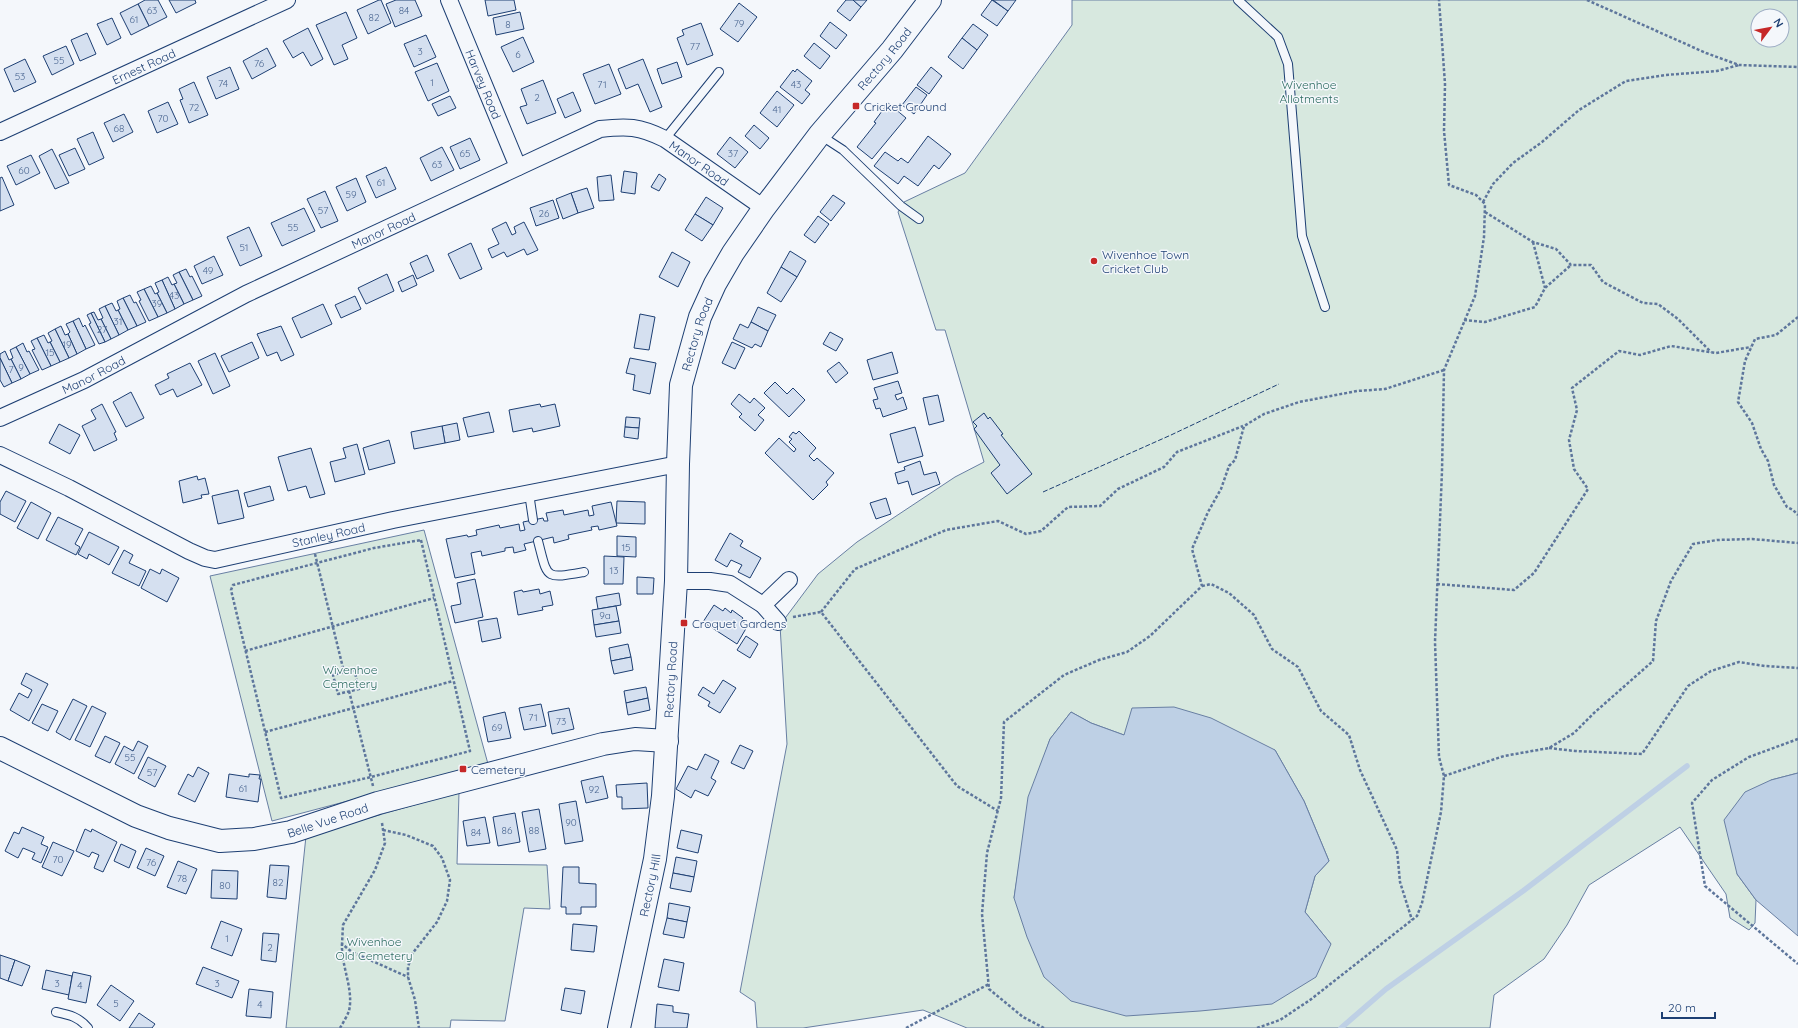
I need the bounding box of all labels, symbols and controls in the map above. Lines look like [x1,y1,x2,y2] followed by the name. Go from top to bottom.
[147,4,157,17] house number: 63
[399,4,409,17] house number: 84
[1750,8,1790,48] north arrow
[369,11,380,24] house number: 82
[129,13,139,26] house number: 61
[1770,16,1787,30] text: N
[734,17,745,30] house number: 79
[505,18,511,31] house number: 8
[854,24,914,93] street label: Rectory Road
[690,40,700,53] house number: 77
[110,45,178,87] street label: Ernest Road
[417,45,423,58] house number: 3
[463,47,505,121] street label: Harvey Road
[515,48,521,61] house number: 6
[54,54,64,67] house number: 55
[254,57,265,70] house number: 76
[15,70,25,83] house number: 53
[430,76,434,89] house number: 1
[218,77,228,90] house number: 74
[1279,77,1339,106] park label: Wivenhoe Allotments
[597,78,607,91] house number: 71
[791,78,801,91] house number: 43
[534,91,540,104] house number: 2
[864,99,947,114] place label: Cricket Ground
[189,101,200,114] house number: 72
[851,101,861,111] marker: Cricket Ground
[773,103,781,116] house number: 41
[157,112,169,125] house number: 70
[114,122,124,135] house number: 68
[667,137,732,189] street label: Manor Road
[460,147,470,160] house number: 65
[728,147,738,160] house number: 37
[432,158,442,171] house number: 63
[18,164,30,177] house number: 60
[376,176,386,189] house number: 61
[345,188,357,201] house number: 59
[318,204,328,217] house number: 57
[539,207,550,220] house number: 26
[349,209,418,251] street label: Manor Road
[288,221,298,234] house number: 55
[239,241,249,254] house number: 51
[1102,247,1189,276] place label: Wivenhoe Town Cricket Club
[1089,256,1099,266] marker: Wivenhoe Town Cricket Club
[203,264,214,277] house number: 49
[169,289,179,302] house number: 43
[678,295,716,373] street label: Rectory Road
[152,297,163,310] house number: 39
[114,315,122,328] house number: 31
[97,323,107,336] house number: 27
[62,338,72,351] house number: 19
[45,346,55,359] house number: 15
[59,352,128,397] street label: Manor Road
[18,361,24,374] house number: 9
[8,363,14,376] house number: 7
[291,519,366,550] street label: Stanley Road
[621,541,631,554] house number: 15
[610,564,618,577] house number: 13
[599,609,611,622] house number: 9a
[692,616,787,631] place label: Croquet Gardens
[679,618,689,628] marker: Croquet Gardens
[660,641,680,718] street label: Rectory Road
[322,662,378,691] park label: Wivenhoe Cemetery
[528,711,538,724] house number: 71
[556,715,566,728] house number: 73
[492,721,503,734] house number: 69
[125,751,135,764] house number: 55
[471,762,526,777] place label: Cemetery
[458,764,468,774] marker: Cemetery
[147,766,157,779] house number: 57
[238,782,248,795] house number: 61
[588,783,600,796] house number: 92
[285,799,370,840] street label: Belle Vue Road
[565,816,577,829] house number: 90
[502,824,513,837] house number: 86
[529,824,539,837] house number: 88
[471,826,481,839] house number: 84
[52,853,64,866] house number: 70
[635,853,663,918] street label: Rectory Hill
[146,856,157,869] house number: 76
[177,872,187,885] house number: 78
[273,876,284,889] house number: 82
[219,879,231,892] house number: 80
[225,932,229,945] house number: 1
[336,934,412,963] park label: Wivenhoe Old Cemetery
[267,941,273,954] house number: 2
[54,977,60,990] house number: 3
[214,977,220,990] house number: 3
[77,979,83,992] house number: 4
[1662,994,1715,1020] scale bar
[113,997,119,1010] house number: 5
[257,998,263,1011] house number: 4
[1668,1000,1696,1015] text: 20 m

